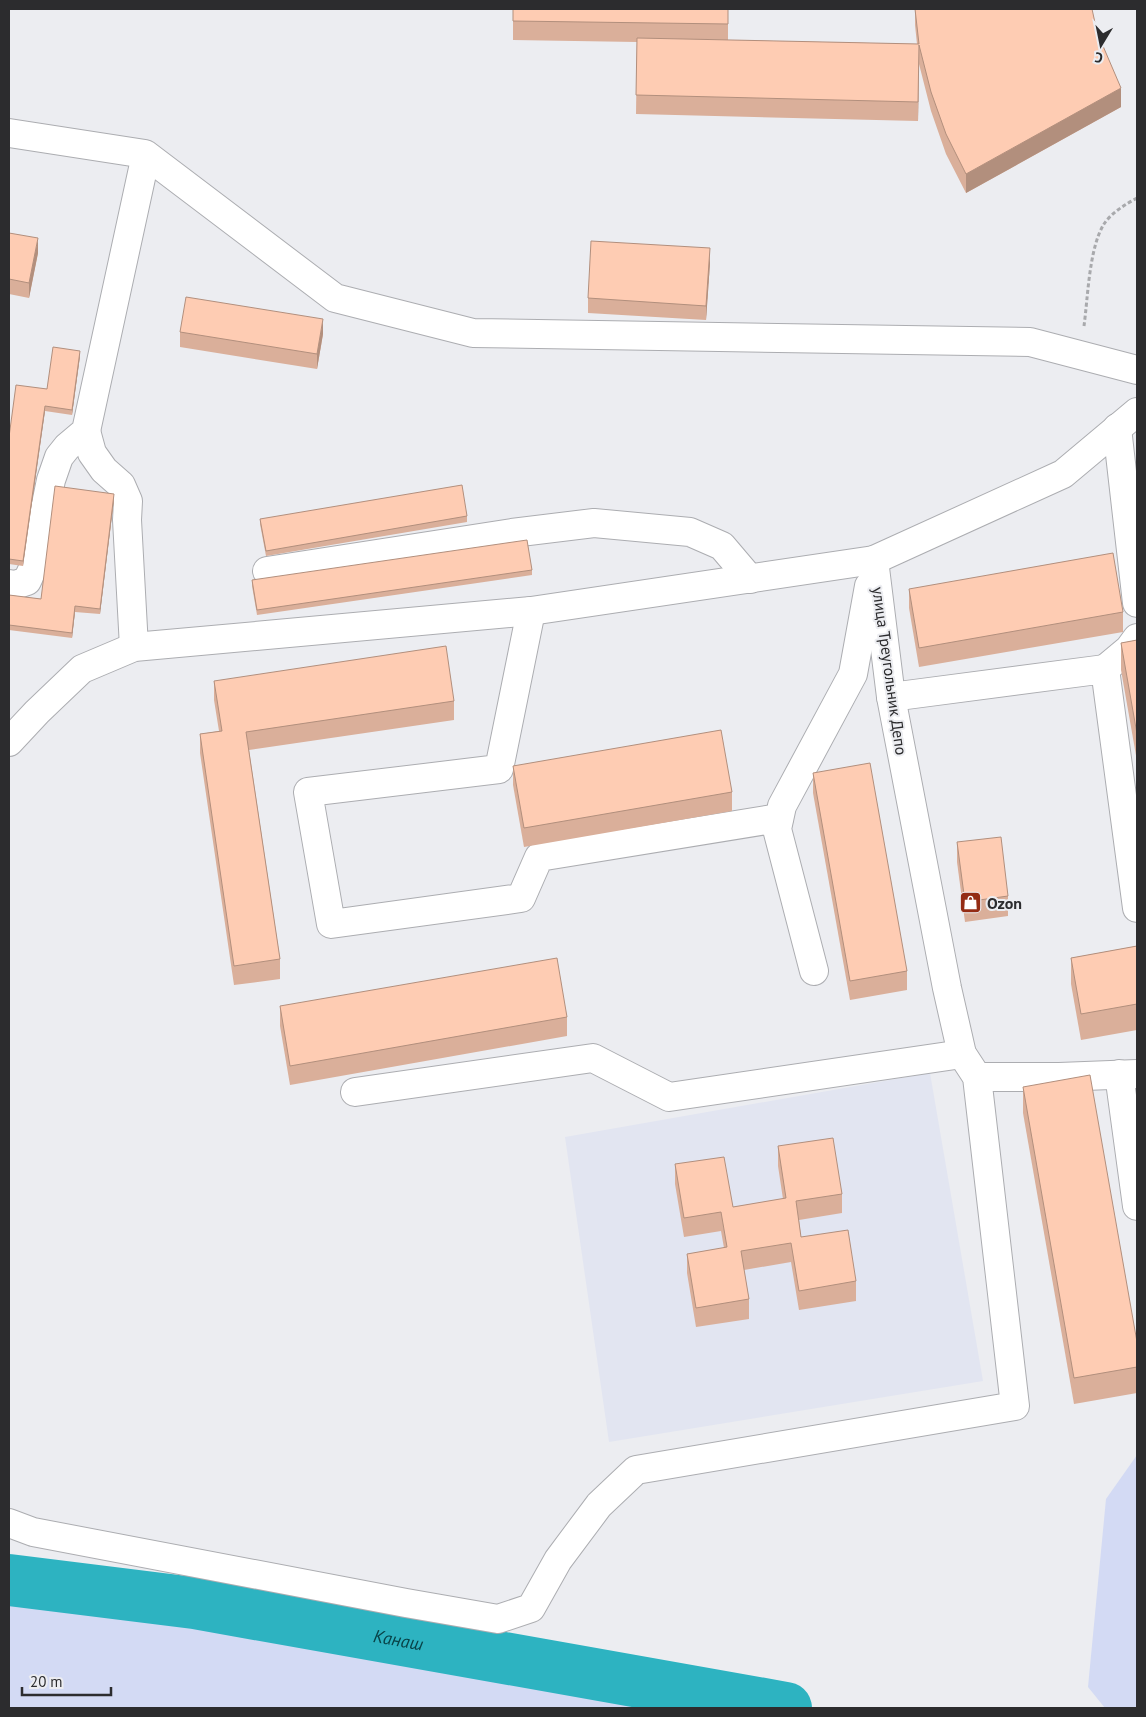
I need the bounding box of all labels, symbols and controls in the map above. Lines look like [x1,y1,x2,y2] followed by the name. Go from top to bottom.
[1076,20,1126,70] north arrow
[1093,48,1104,67] text: С
[868,586,912,756] street label: улица Треугольник Депо
[959,891,983,915] shop icon: Ozon
[987,893,1022,913] place label: Ozon
[372,1624,426,1655] water label: Канаш
[22,1664,111,1696] scale bar
[30,1672,63,1691] text: 20 m

